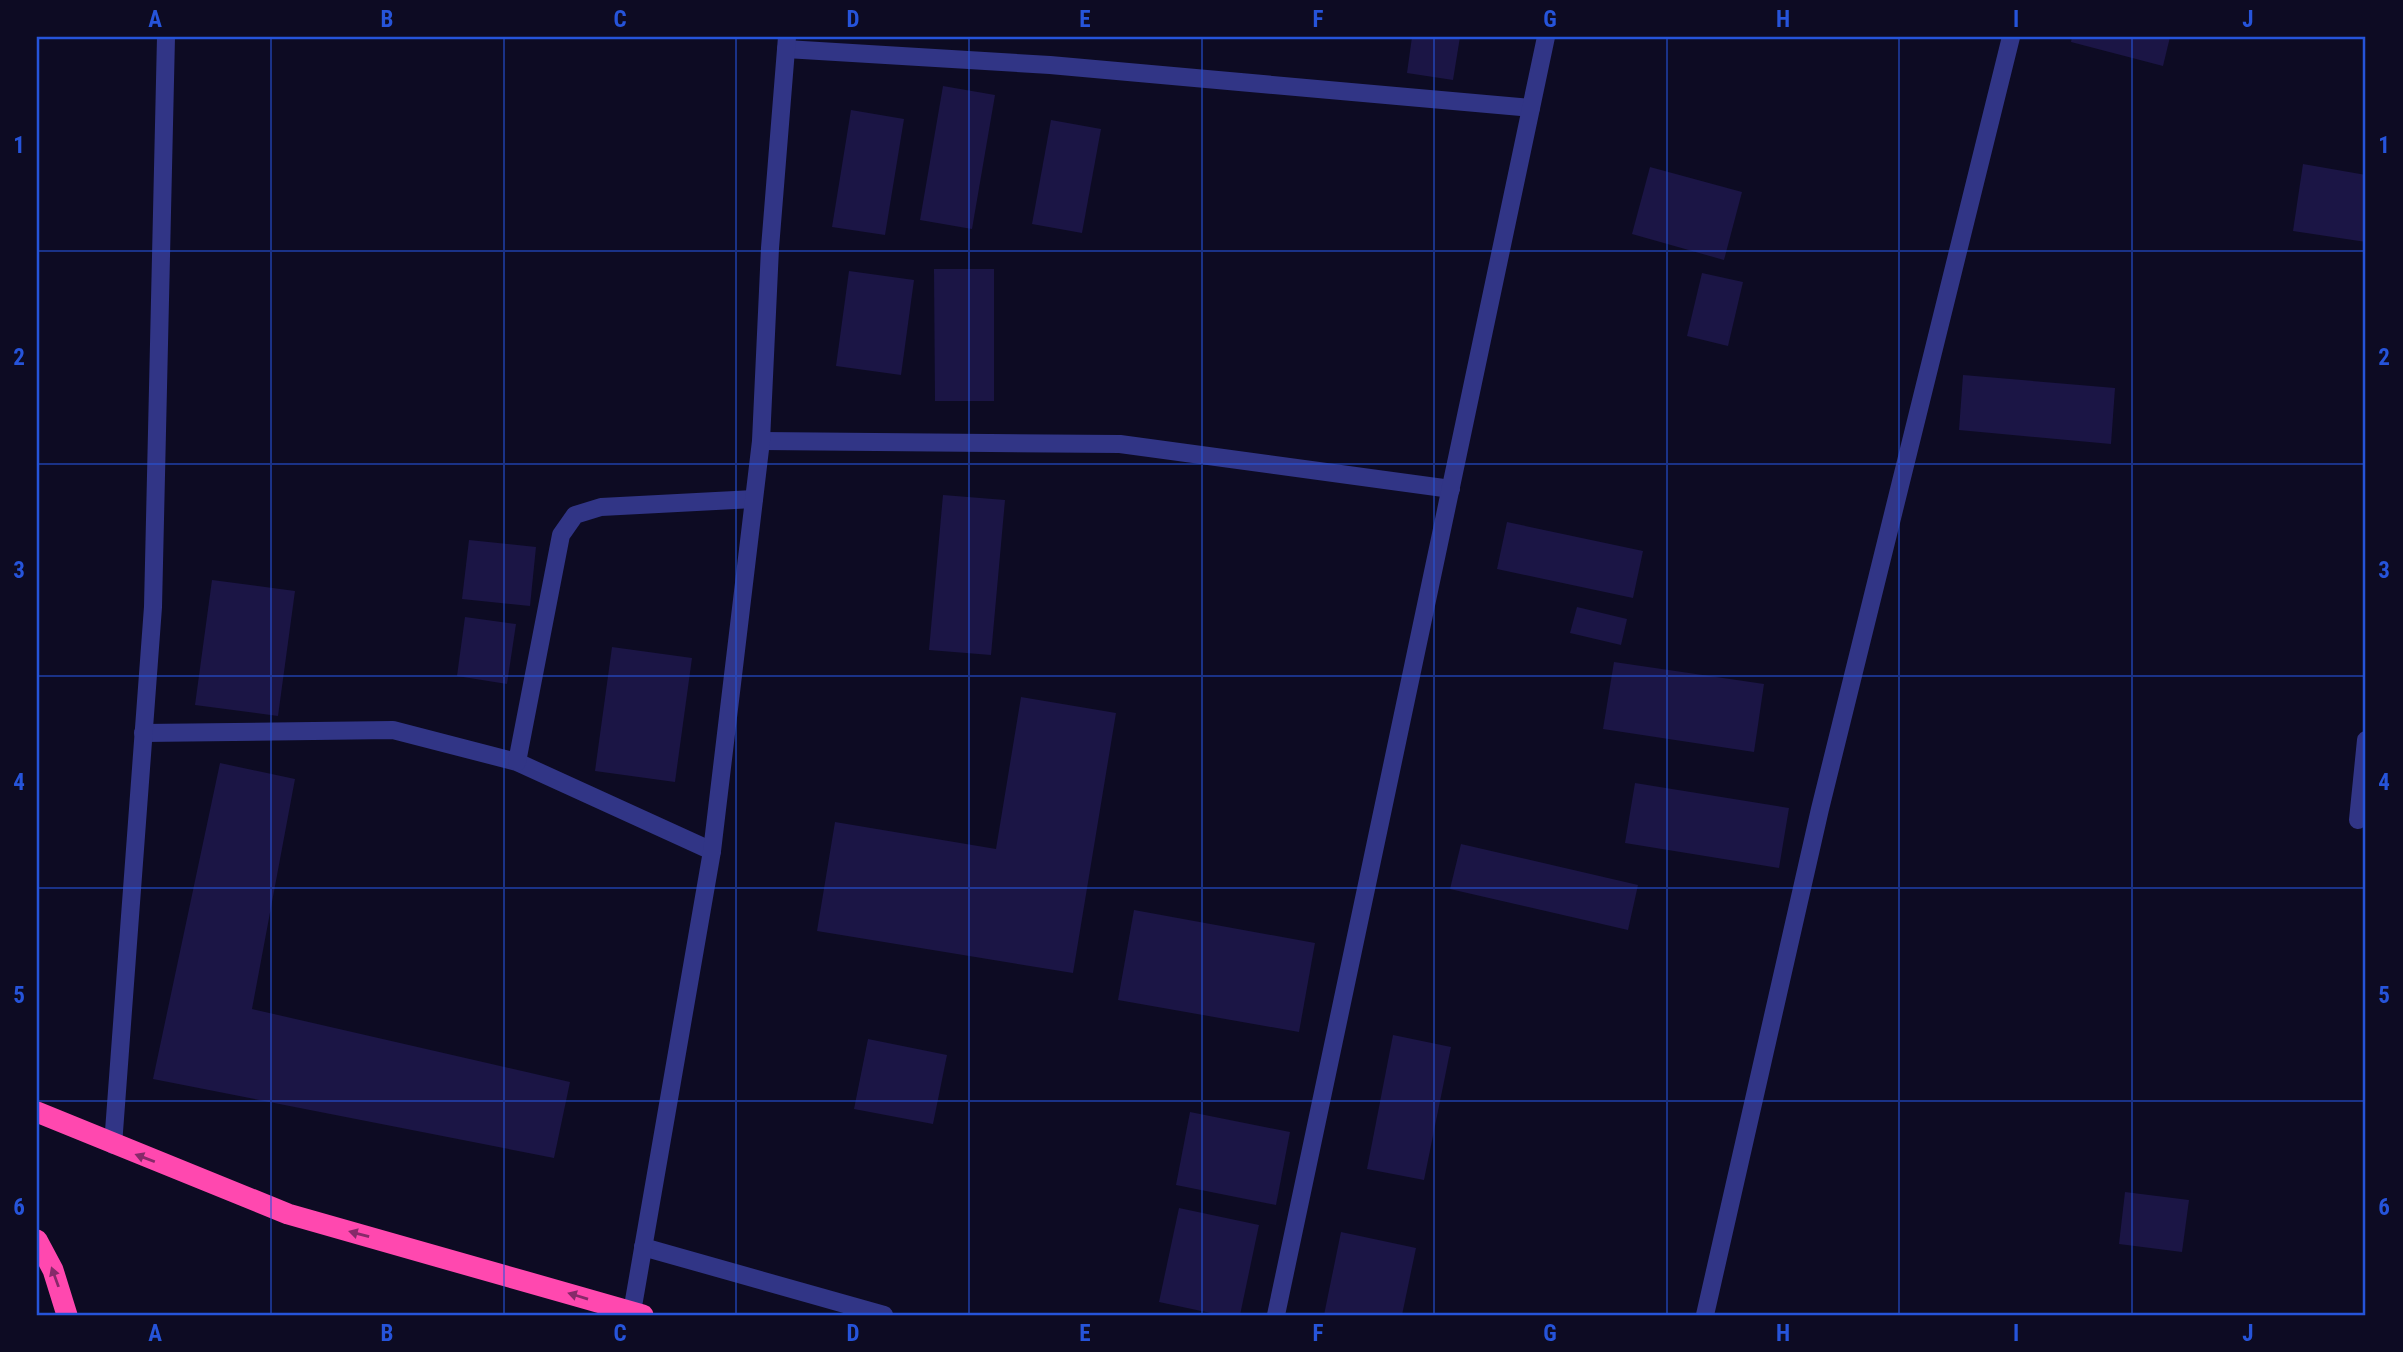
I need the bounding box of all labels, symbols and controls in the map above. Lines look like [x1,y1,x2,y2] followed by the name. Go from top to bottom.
[148,6,162,33] text: A
[381,6,393,33] text: B
[613,6,627,33] text: C
[847,6,860,33] text: D
[1079,6,1091,33] text: E
[1313,6,1324,33] text: F
[1543,6,1557,33] text: G
[1776,6,1790,33] text: H
[2013,6,2019,33] text: I
[2242,6,2254,33] text: J
[13,132,25,159] text: 1
[2378,132,2390,159] text: 1
[13,344,25,371] text: 2
[2378,344,2390,371] text: 2
[13,557,25,584] text: 3
[2378,557,2390,584] text: 3
[13,769,25,796] text: 4
[2378,769,2390,796] text: 4
[13,982,25,1009] text: 5
[2378,982,2390,1009] text: 5
[134,1152,155,1163] one-way arrow
[13,1194,25,1221] text: 6
[2378,1194,2390,1221] text: 6
[348,1228,369,1238] one-way arrow
[49,1266,60,1287] one-way arrow
[567,1290,588,1300] one-way arrow
[148,1320,162,1347] text: A
[381,1320,393,1347] text: B
[613,1320,627,1347] text: C
[847,1320,860,1347] text: D
[1079,1320,1091,1347] text: E
[1313,1320,1324,1347] text: F
[1543,1320,1557,1347] text: G
[1776,1320,1790,1347] text: H
[2013,1320,2019,1347] text: I
[2242,1320,2254,1347] text: J

